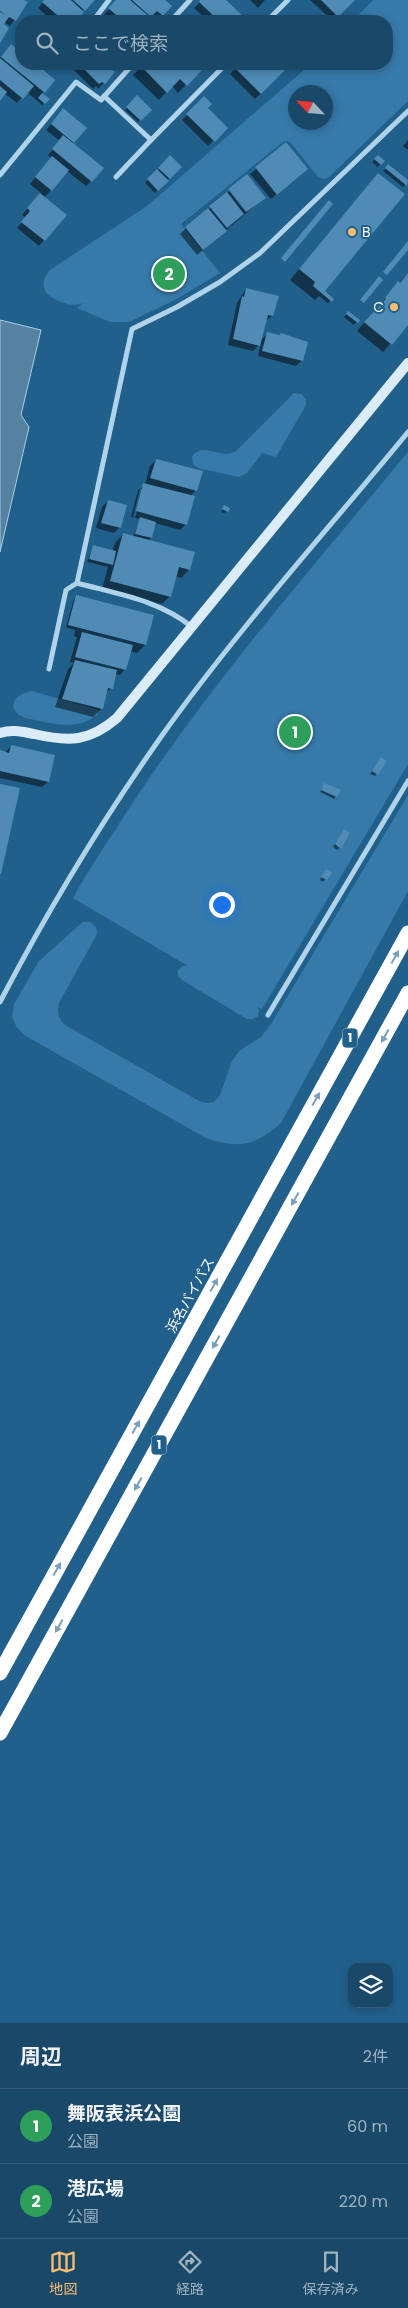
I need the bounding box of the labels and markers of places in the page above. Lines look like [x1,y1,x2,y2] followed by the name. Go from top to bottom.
[362,222,371,242] place label: B
[346,226,358,238] marker: B
[153,255,185,293] pin: 2
[373,297,384,317] place label: C
[388,301,400,313] marker: C
[279,713,311,751] pin: 1

